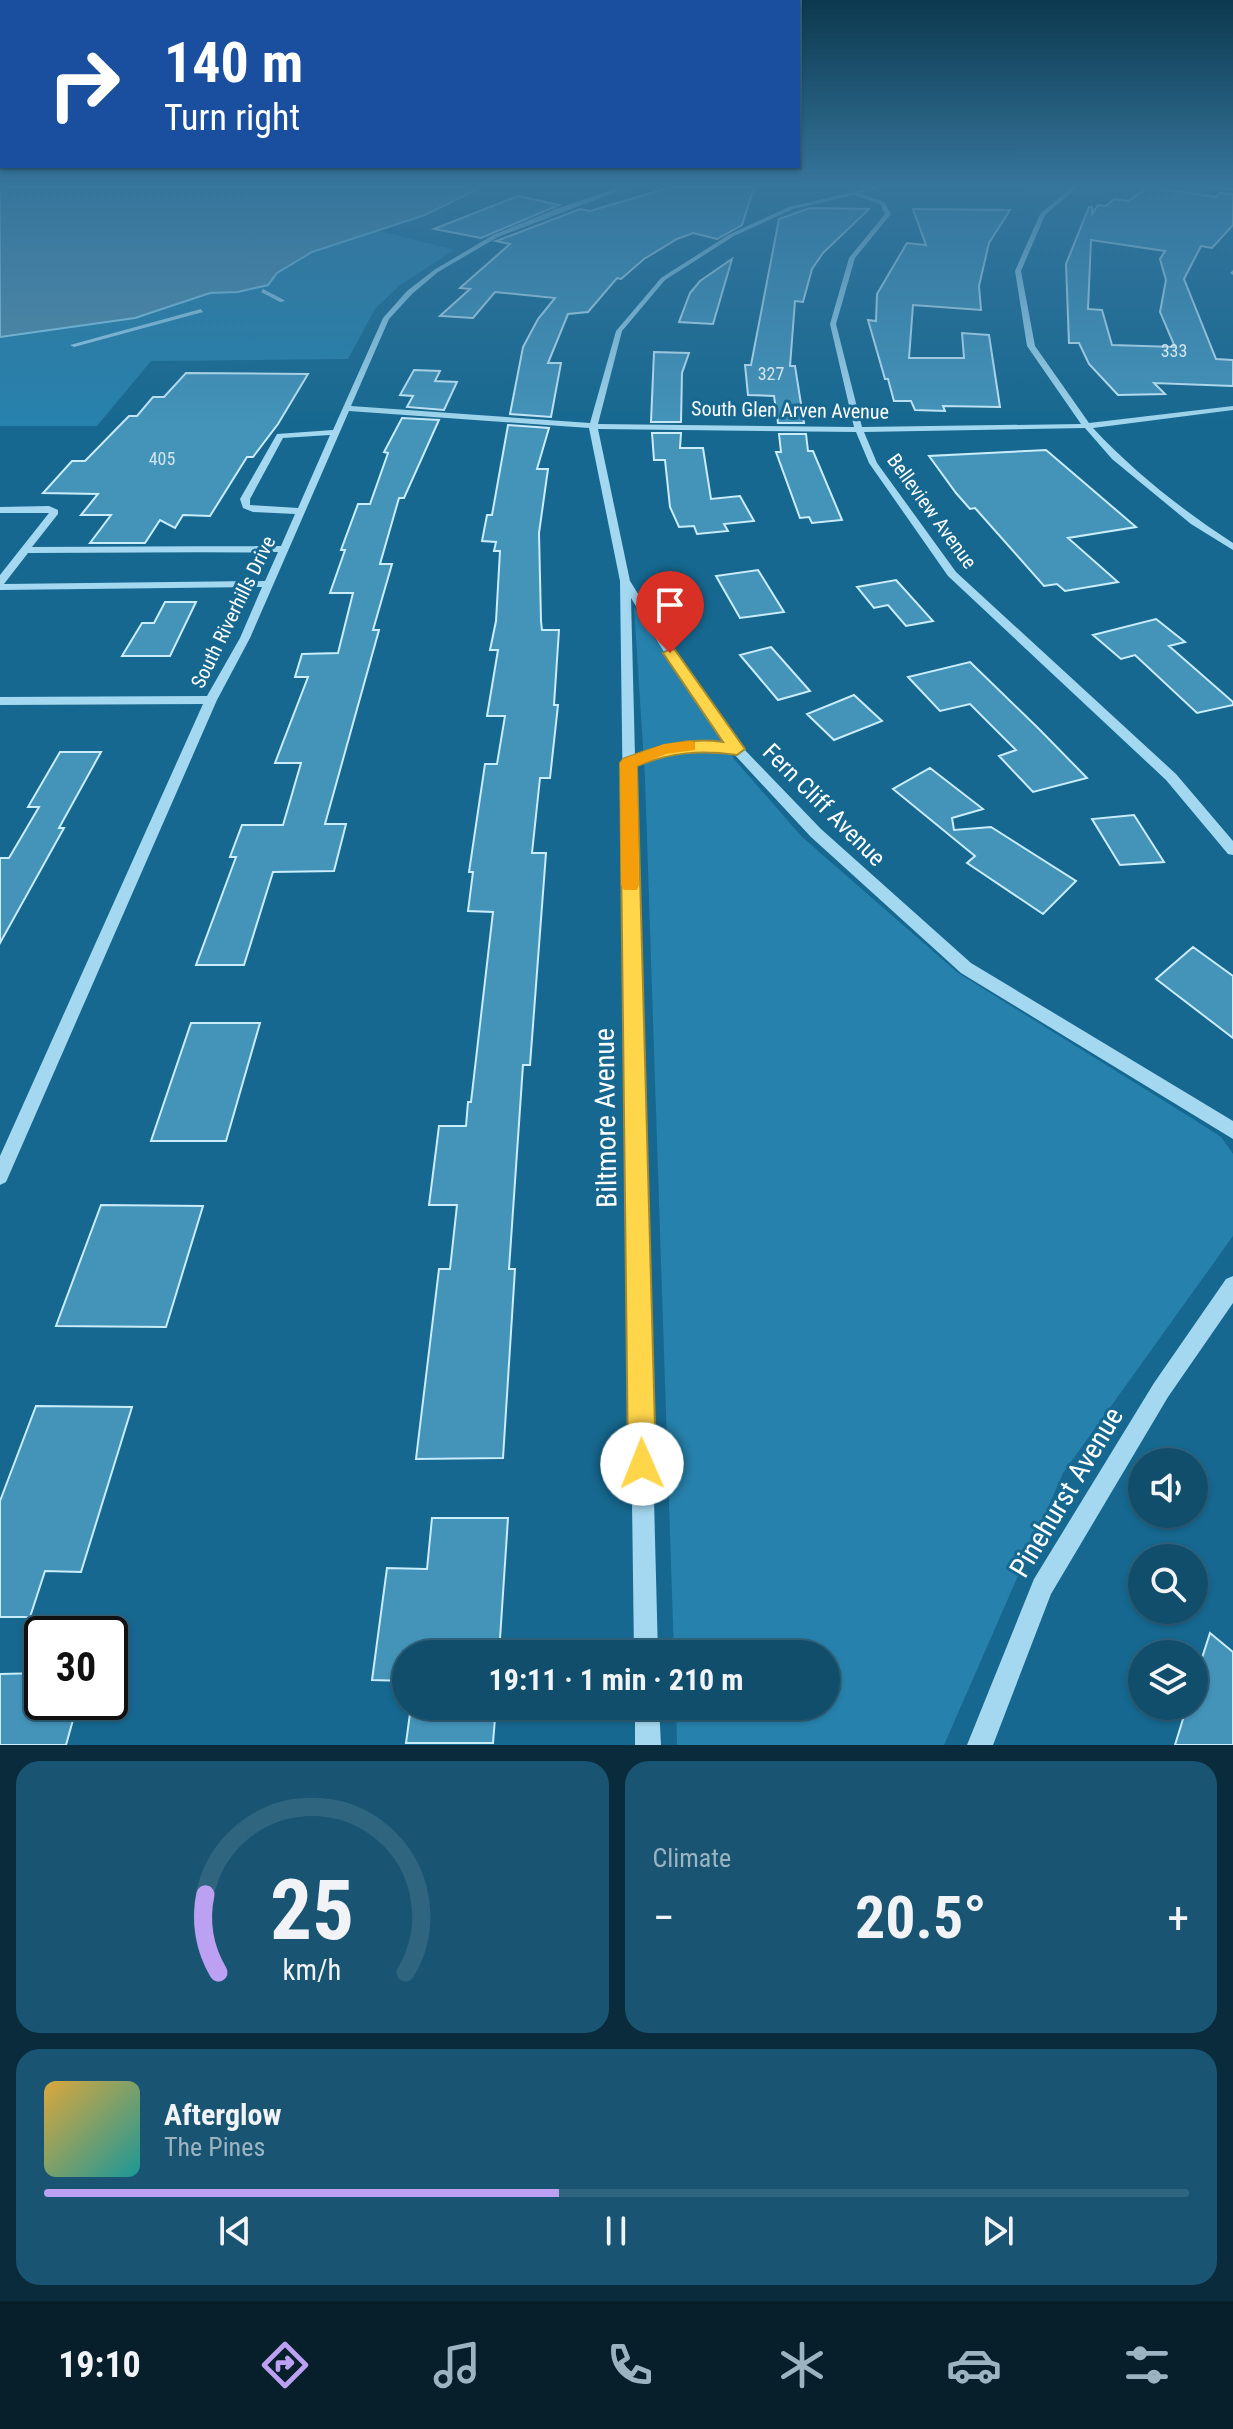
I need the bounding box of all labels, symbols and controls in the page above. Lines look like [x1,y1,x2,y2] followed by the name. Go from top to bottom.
[164,30,303,96] text: 140 m
[32,32,136,136] icon: right
[164,97,300,139] text: Turn right
[1161,340,1187,361] house number: 333
[758,363,784,384] house number: 327
[691,396,889,424] street label: South Glen Arven Avenue
[149,448,175,469] house number: 405
[882,449,982,573] street label: Belleview Avenue
[186,532,280,692] street label: South Riverhills Drive
[636,571,704,653] pin
[648,583,692,627] icon: arrive
[757,738,891,872] street label: Fern Cliff Avenue
[587,1028,624,1208] street label: Biltmore Avenue
[1003,1401,1130,1583] street label: Pinehurst Avenue
[600,1422,684,1506] position arrow
[1128,1448,1208,1720] map controls
[1128,1448,1208,1528] button: sound
[1128,1544,1208,1624] button: search
[24,1616,128,1720] speed limit sign: 30
[1128,1640,1208,1720] button: layers
[489,1662,743,1697] text: 19:11 · 1 min · 210 m
[653,1843,731,1873] text: Climate
[270,1862,354,1959] text: 25
[855,1882,987,1953] text: 20.5°
[653,1892,675,1944] text: −
[1167,1892,1189,1944] text: +
[283,1953,342,1987] text: km/h
[164,2097,282,2132] text: Afterglow
[164,2132,265,2162] text: The Pines
[213,2209,257,2253] icon: previous
[594,2209,638,2253] icon: pause
[976,2209,1020,2253] icon: next
[257,2337,313,2393] icon: directions
[429,2337,485,2393] icon: music
[602,2337,658,2393] icon: phone
[774,2337,830,2393] icon: climate
[946,2337,1002,2393] icon: car
[1119,2337,1175,2393] icon: filters
[58,2344,141,2386] text: 19:10

